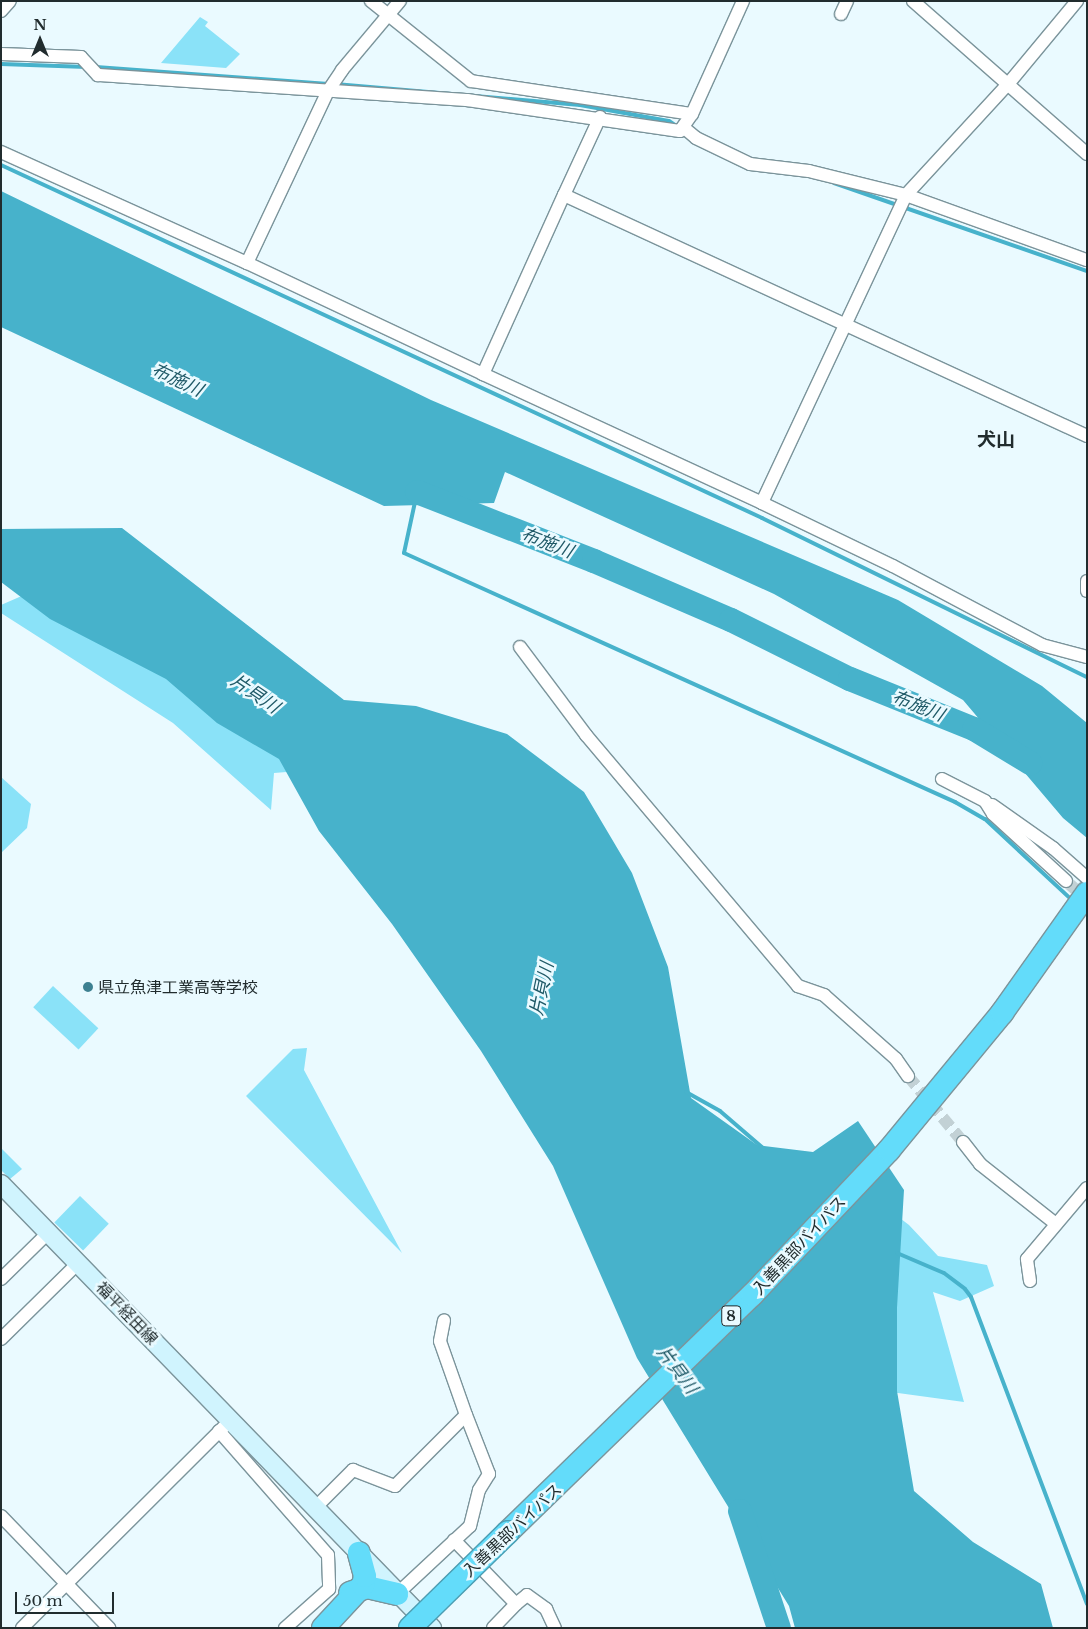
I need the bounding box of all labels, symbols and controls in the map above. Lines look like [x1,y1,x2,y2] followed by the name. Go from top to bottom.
[15,15,65,65] north arrow
[33,16,47,34] text: N
[148,359,206,401] water label: 布施川
[977,429,1015,451] district label: 犬山
[518,523,576,563] water label: 布施川
[227,670,283,718] water label: 片貝川
[889,686,947,726] water label: 布施川
[526,960,558,1018] water label: 片貝川
[98,977,258,997] place label: 県立魚津工業高等学校
[82,981,94,993] marker: 県立魚津工業高等学校
[748,1192,850,1298] street label: 入善黒部バイパス
[92,1278,162,1348] street label: 福平経田線
[721,1304,741,1328] road number: 8
[652,1342,702,1398] water label: 片貝川
[459,1479,565,1581] street label: 入善黒部バイパス
[18,1582,116,1614] scale bar
[23,1591,63,1610] text: 50 m

